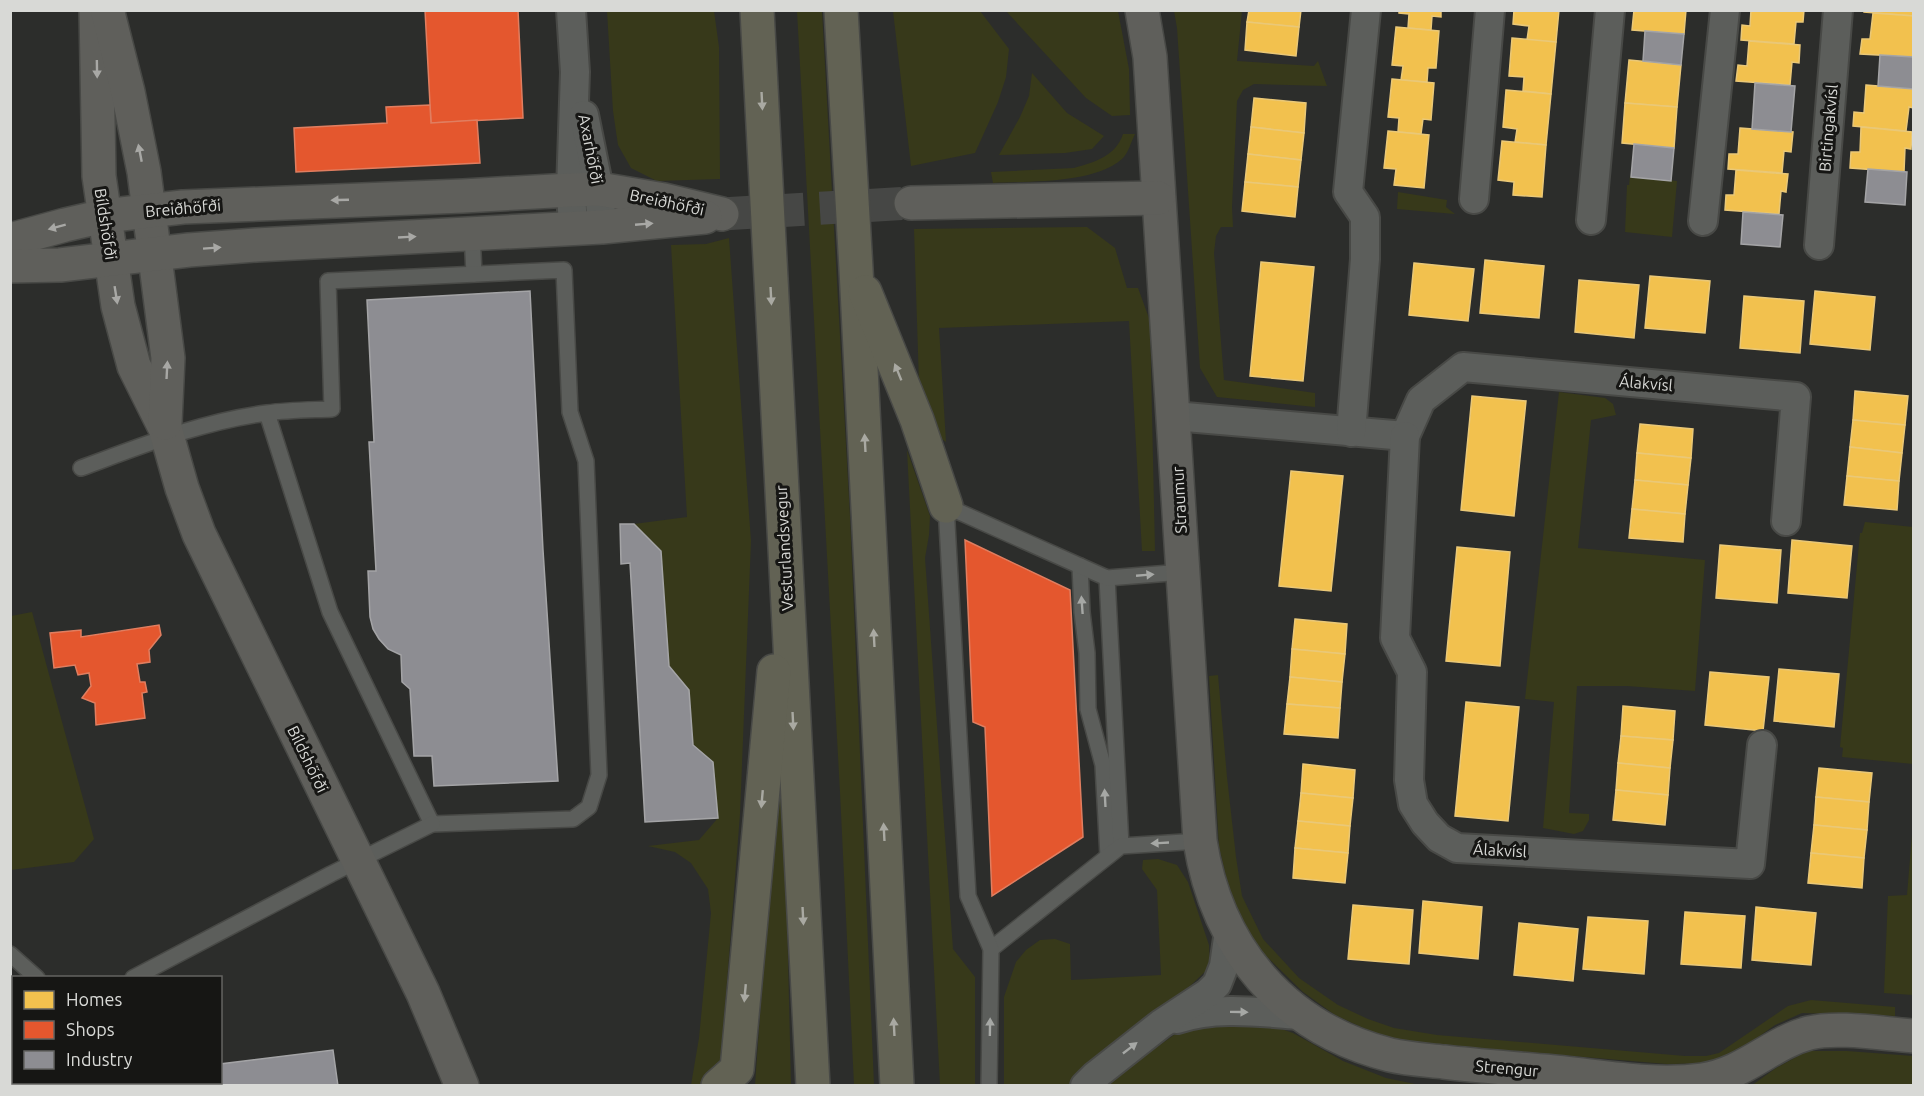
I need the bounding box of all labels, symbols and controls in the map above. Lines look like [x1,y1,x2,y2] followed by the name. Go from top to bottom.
[92,59,101,78] one-way arrow
[1815,83,1841,173] street label: Birtingakvísl
[757,91,766,110] one-way arrow
[575,113,607,185] street label: Axarhöfði
[135,143,144,162] one-way arrow
[628,185,706,219] street label: Breiðhöfði
[91,187,121,261] street label: Bíldshöfði
[144,196,222,220] street label: Breiðhöfði
[331,196,350,205] one-way arrow
[634,219,653,229] one-way arrow
[48,223,66,232] one-way arrow
[397,232,416,241] one-way arrow
[203,244,222,253] one-way arrow
[112,286,121,305] one-way arrow
[767,286,776,305] one-way arrow
[163,360,172,379] one-way arrow
[893,363,903,381] one-way arrow
[1618,370,1674,394] street label: Álakvísl
[860,433,869,452] one-way arrow
[1168,466,1190,534] street label: Straumur
[772,485,796,611] street label: Vesturlandsvegur
[1135,570,1154,580] one-way arrow
[1077,596,1087,615] one-way arrow
[870,628,879,647] one-way arrow
[788,711,797,730] one-way arrow
[284,723,332,795] street label: Bíldshöfði
[1101,788,1110,807] one-way arrow
[757,790,767,809] one-way arrow
[879,823,889,842] one-way arrow
[1473,838,1527,860] street label: Álakvísl
[1151,839,1170,848] one-way arrow
[799,906,808,925] one-way arrow
[12,976,222,1084] legend
[740,984,750,1003] one-way arrow
[66,989,123,1009] text: Homes
[1229,1007,1248,1016] one-way arrow
[889,1018,898,1037] one-way arrow
[985,1018,994,1037] one-way arrow
[66,1019,115,1039] text: Shops
[1122,1042,1138,1054] one-way arrow
[66,1049,133,1069] text: Industry
[1475,1056,1539,1080] street label: Strengur

